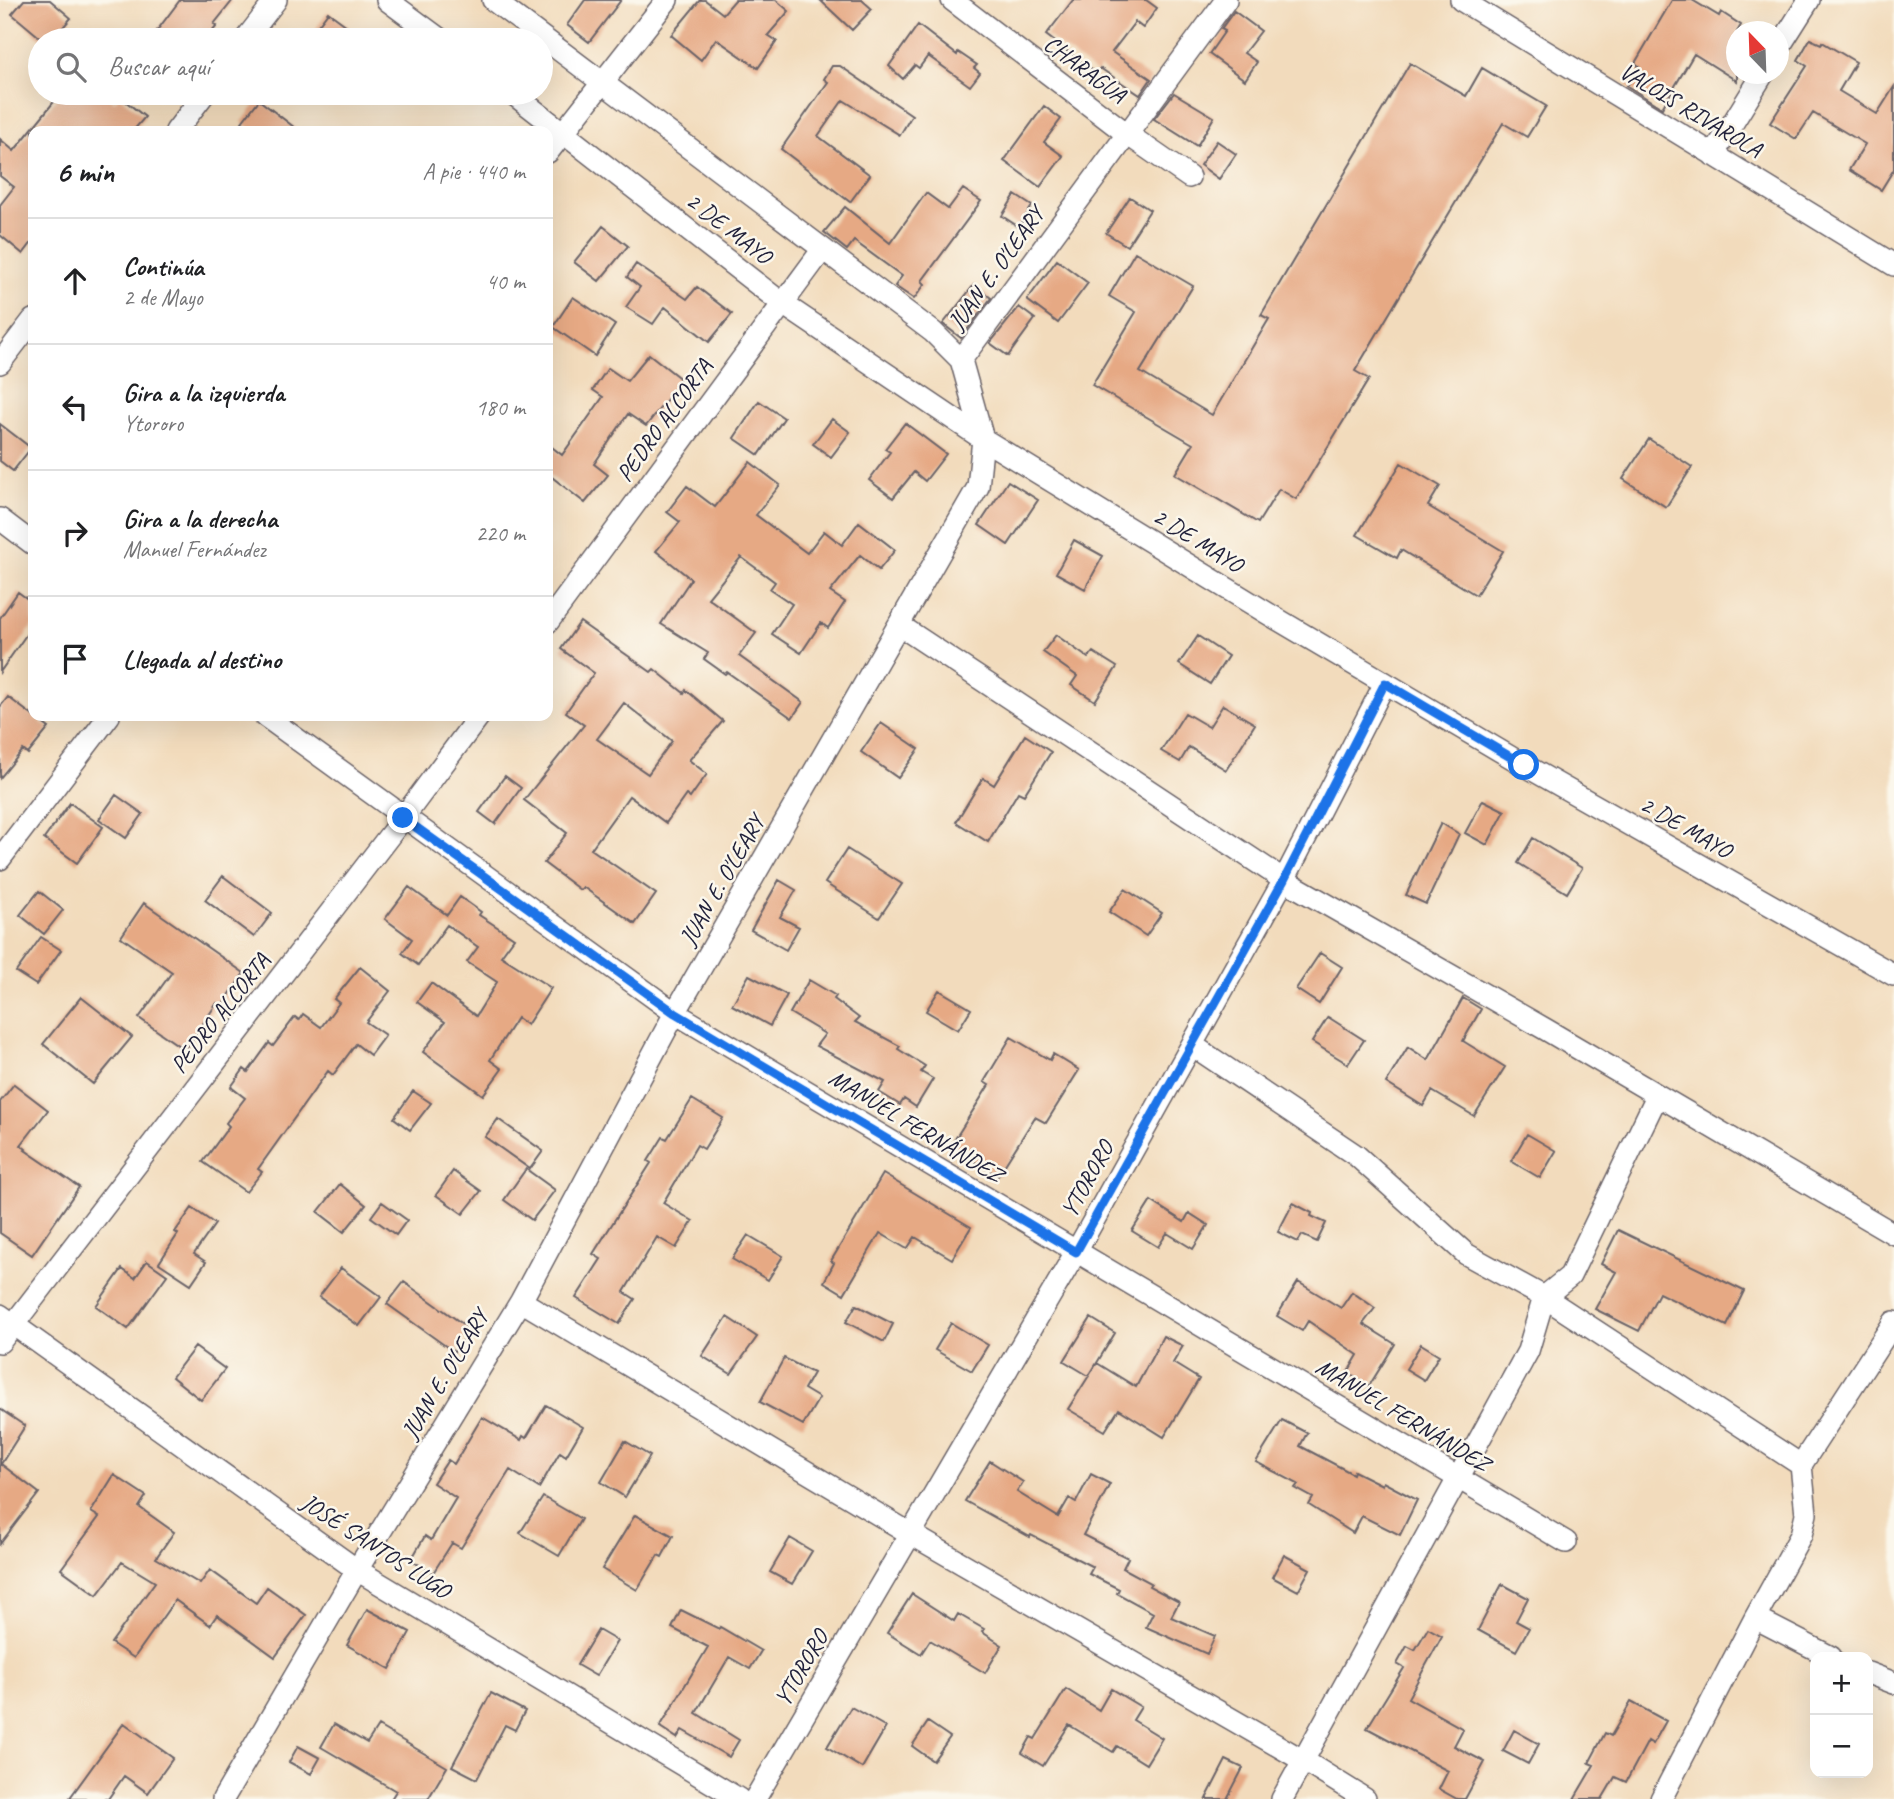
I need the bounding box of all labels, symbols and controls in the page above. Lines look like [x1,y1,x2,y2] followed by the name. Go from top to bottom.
[1726,21,1789,84] north arrow
[28,28,553,105] search box
[1038,28,1133,110] street label: CHARAGUA
[52,48,90,86] icon: search
[108,50,210,83] text: Buscar aquí
[1614,56,1768,165] street label: VALOIS RIVAROLA
[56,153,114,191] text: 6 min
[422,157,525,186] text: A pie · 440 m
[680,185,780,273] street label: 2 DE MAYO
[941,198,1053,336] street label: JUAN E. O'LEARY
[123,250,204,283] text: Continúa
[56,262,94,300] icon: ahead
[486,267,525,296] text: 40 m
[123,283,203,312] text: 2 de Mayo
[609,352,719,487] street label: PEDRO ALCORTA
[123,376,284,409] text: Gira a la izquierda
[56,388,94,426] icon: left
[476,393,525,422] text: 180 m
[123,409,183,438] text: Ytororo
[1147,501,1251,581] street label: 2 DE MAYO
[123,502,277,535] text: Gira a la derecha
[56,514,94,552] icon: right
[476,519,525,548] text: 220 m
[123,535,266,564] text: Manuel Fernández
[56,640,94,678] icon: arrive
[123,643,281,676] text: Llegada al destino
[1508,749,1539,780] route start
[1635,789,1740,867] street label: 2 DE MAYO
[387,802,418,833] route end
[672,807,773,951] street label: JUAN E. O'LEARY
[164,946,277,1079] street label: PEDRO ALCORTA
[824,1062,1011,1191] street label: MANUEL FERNÁNDEZ
[1054,1133,1122,1222] street label: YTORORO
[394,1301,497,1445] street label: JUAN E. O'LEARY
[1311,1351,1498,1480] street label: MANUEL FERNÁNDEZ
[295,1486,459,1607] street label: JOSÉ SANTOS LUGO
[767,1622,836,1711] street label: YTORORO
[1810,1652,1873,1778] map controls
[1810,1652,1873,1715] button: +
[1810,1715,1873,1778] button: −

